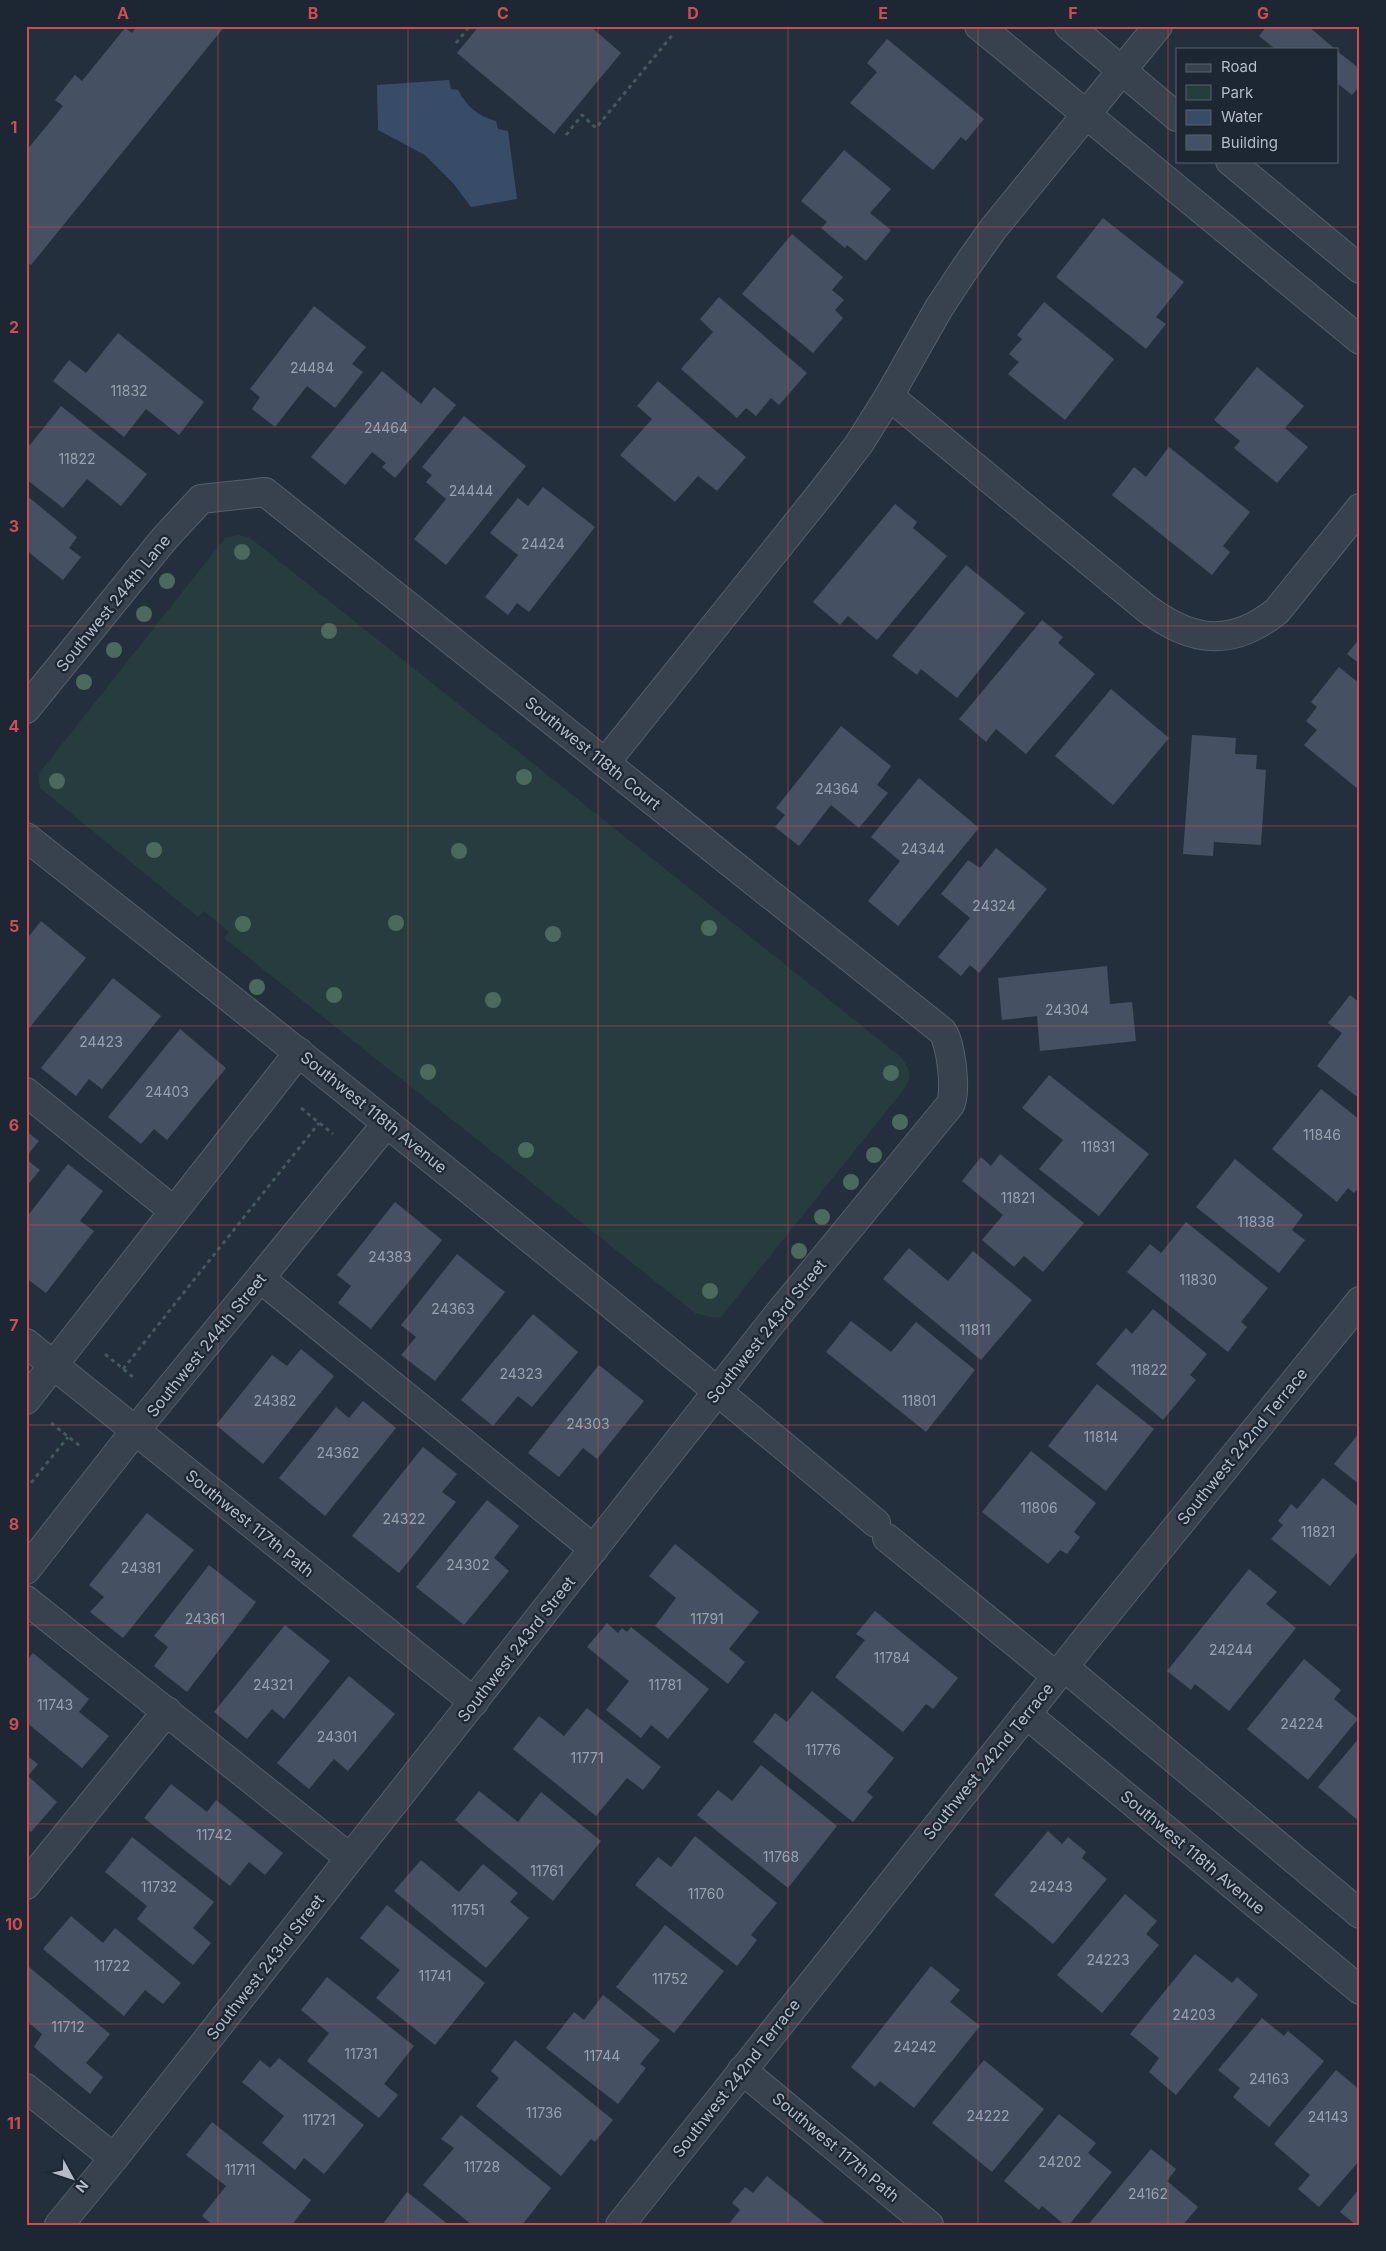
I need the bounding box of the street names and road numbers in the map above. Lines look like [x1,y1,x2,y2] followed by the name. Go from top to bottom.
[52,530,174,676] street label: Southwest 244th Lane
[521,692,665,814] street label: Southwest 118th Court
[297,1047,451,1177] street label: Southwest 118th Avenue
[702,1255,830,1407] street label: Southwest 243rd Street
[142,1269,270,1421] street label: Southwest 244th Street
[1173,1364,1311,1528] street label: Southwest 242nd Terrace
[182,1465,318,1581] street label: Southwest 117th Path
[453,1572,579,1726] street label: Southwest 243rd Street
[919,1679,1057,1843] street label: Southwest 242nd Terrace
[1117,1786,1269,1918] street label: Southwest 118th Avenue
[202,1890,328,2044] street label: Southwest 243rd Street
[668,1995,804,2161] street label: Southwest 242nd Terrace
[768,2088,904,2206] street label: Southwest 117th Path

